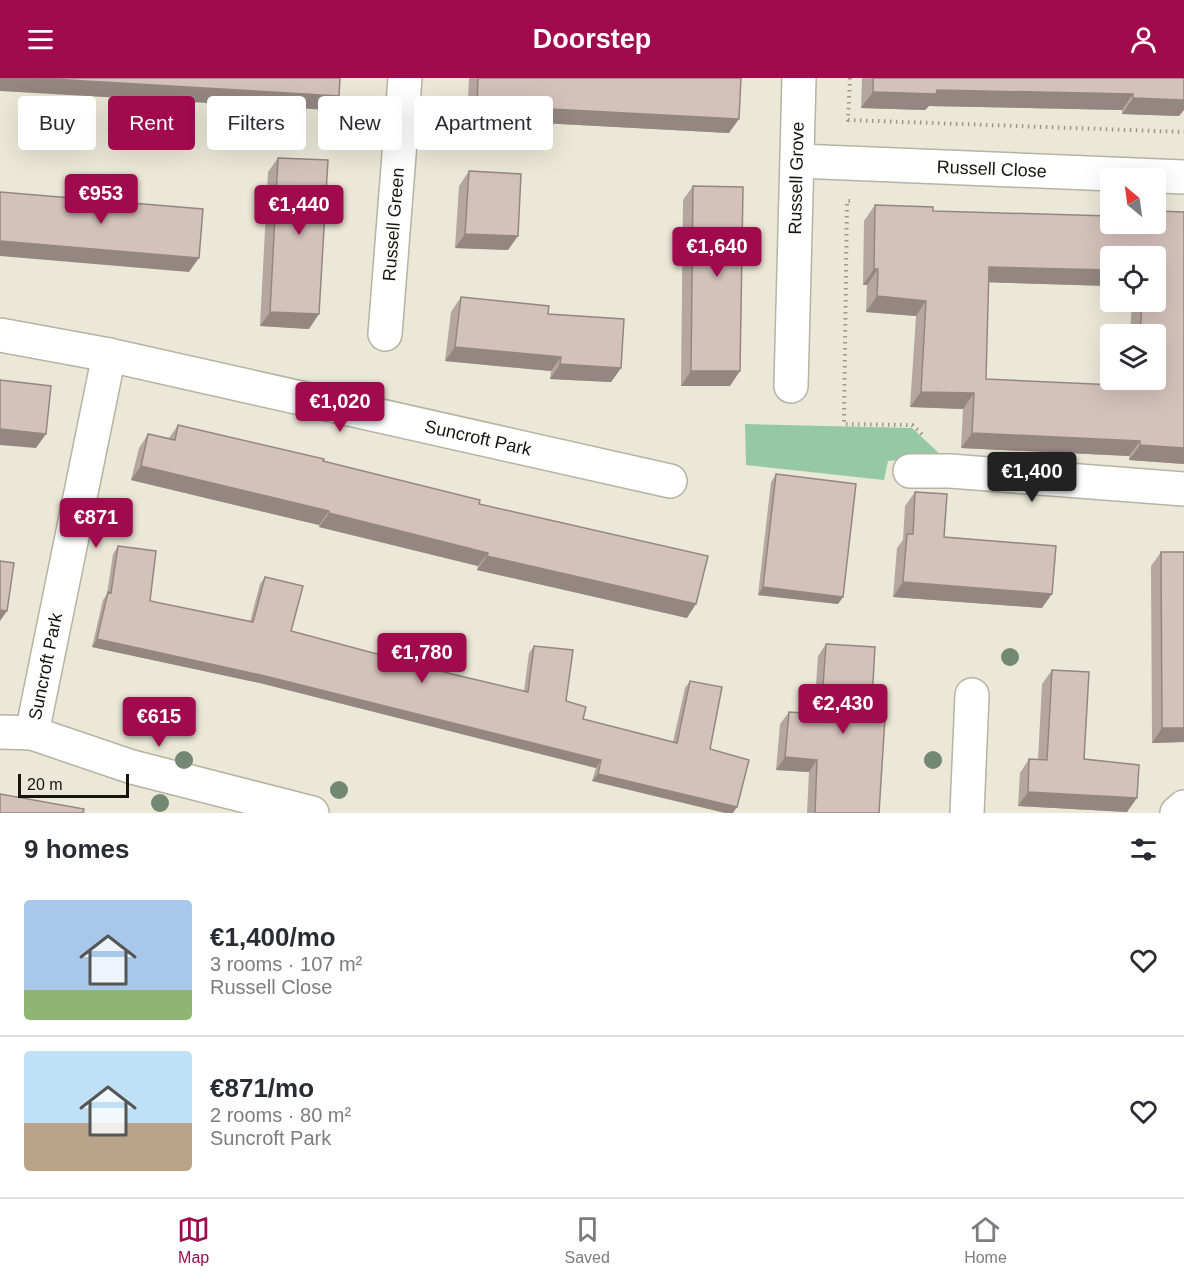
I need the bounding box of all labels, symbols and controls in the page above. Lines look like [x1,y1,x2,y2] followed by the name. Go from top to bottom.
[24,23,57,56] icon: menu
[1127,23,1160,56] icon: person
[533,24,651,54] text: Doorstep
[18,96,96,150] chip: Buy
[108,96,195,150] chip: Rent
[207,96,306,150] chip: Filters
[318,96,402,150] chip: New
[414,96,553,150] chip: Apartment
[785,121,808,235] street label: Russell Grove
[936,157,1047,181] street label: Russell Close
[379,167,408,282] street label: Russell Green
[1100,168,1166,234] north arrow
[1100,168,1166,390] map controls
[65,174,137,225] pin: €953
[79,182,123,204] text: €953
[250,185,348,236] pin: €1,440
[268,193,330,215] text: €1,440
[668,227,766,278] pin: €1,640
[686,235,748,257] text: €1,640
[1100,246,1166,312] button: locate
[1100,324,1166,390] button: layers
[291,382,389,433] pin: €1,020
[309,390,371,412] text: €1,020
[423,416,534,460] street label: Suncroft Park
[983,452,1081,503] pin: €1,400
[1001,460,1063,482] text: €1,400
[60,498,132,549] pin: €871
[74,506,118,528] text: €871
[25,610,66,722] street label: Suncroft Park
[373,633,471,684] pin: €1,780
[391,641,453,663] text: €1,780
[794,684,892,735] pin: €2,430
[812,692,874,714] text: €2,430
[123,697,195,748] pin: €615
[137,705,181,727] text: €615
[18,771,129,798] scale bar
[27,776,63,793] text: 20 m
[1127,833,1160,866] icon: filters
[24,834,130,864] text: 9 homes
[210,922,336,952] text: €1,400/mo
[72,924,144,996] icon: home
[1127,944,1160,977] icon: heart
[210,953,362,975] text: 3 rooms · 107 m²
[210,976,332,998] text: Russell Close
[210,1073,314,1103] text: €871/mo
[72,1075,144,1147] icon: home
[1127,1095,1160,1128] icon: heart
[210,1104,351,1126] text: 2 rooms · 80 m²
[210,1127,331,1149] text: Suncroft Park
[177,1213,210,1267] tab: Map
[564,1213,610,1267] tab: Saved
[964,1213,1007,1267] tab: Home

